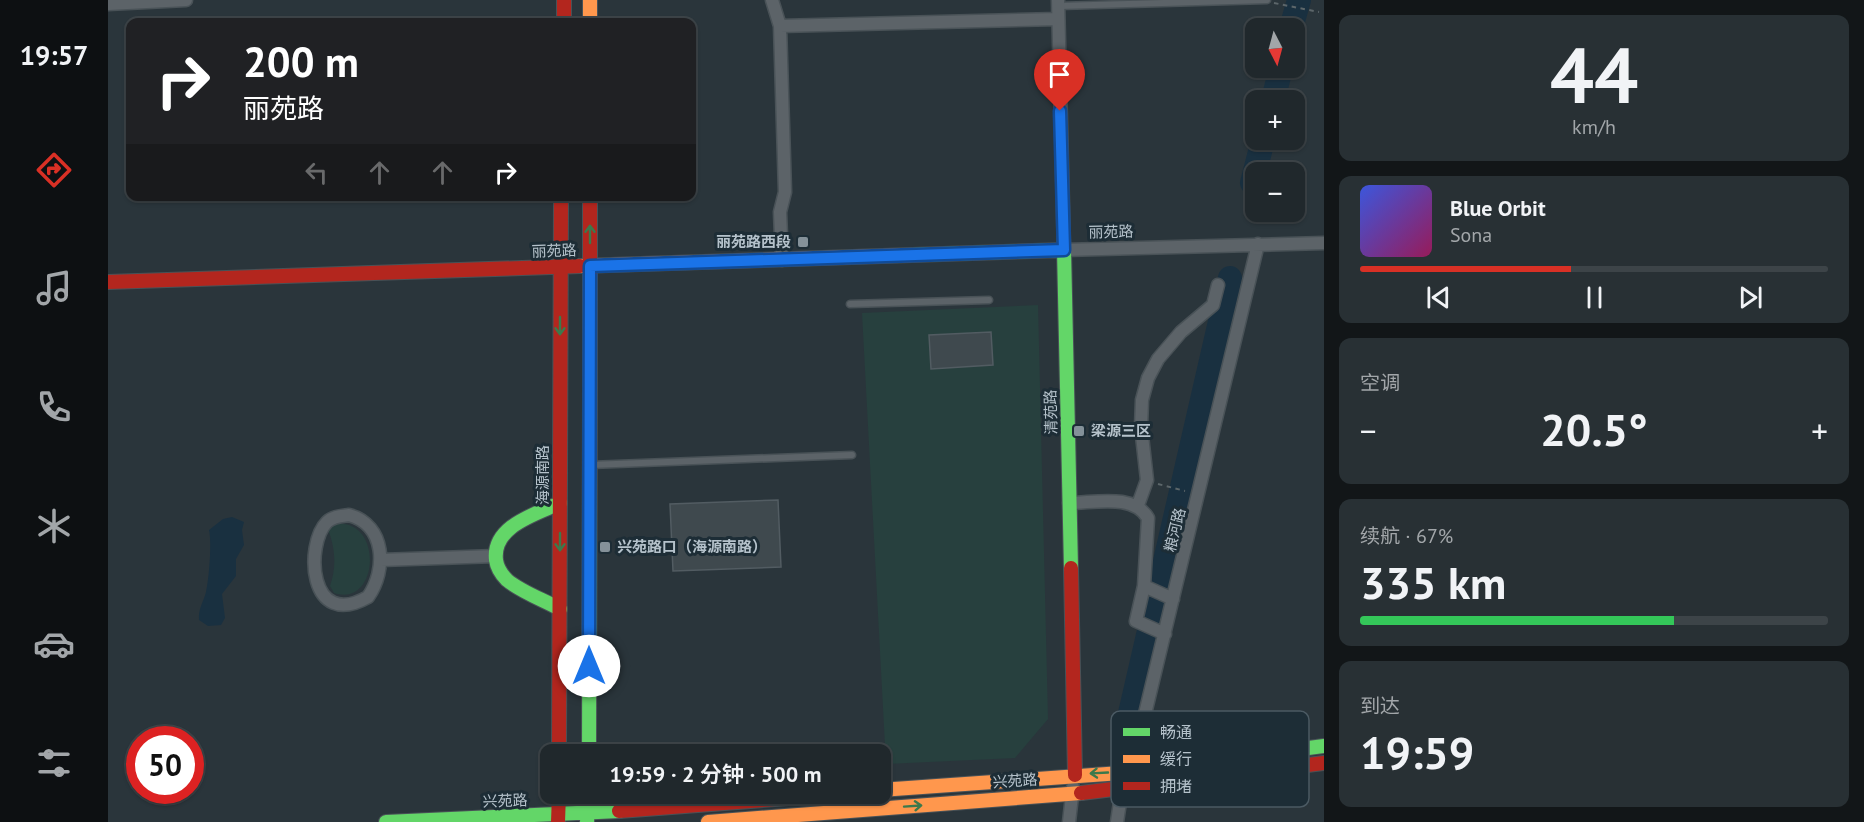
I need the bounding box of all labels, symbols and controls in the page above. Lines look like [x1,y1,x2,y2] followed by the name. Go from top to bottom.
[1245,18,1305,78] north arrow
[1245,18,1305,222] map controls
[1550,24,1638,125] text: 44
[243,34,359,89] text: 200 m
[20,38,88,72] text: 19:57
[144,42,222,120] icon: right
[1034,49,1085,111] pin
[1043,58,1076,91] icon: arrive
[1245,90,1305,150] button: +
[243,91,324,125] text: 丽苑路
[1572,114,1616,140] text: km/h
[33,149,75,191] icon: directions
[300,156,333,189] icon: left
[363,156,396,189] icon: ahead
[426,156,459,189] icon: ahead
[489,156,522,189] icon: right
[1245,162,1305,222] button: −
[1450,194,1546,222] text: Blue Orbit
[1088,222,1134,241] street label: 丽苑路
[1450,222,1492,248] text: Sona
[584,225,596,245] one-way arrow
[716,232,791,251] place label: 丽苑路西段
[796,235,810,249] marker: 丽苑路西段
[531,240,577,261] street label: 丽苑路
[33,267,75,309] icon: music
[1422,281,1455,314] icon: previous
[1578,281,1611,314] icon: pause
[1734,281,1767,314] icon: next
[554,315,566,335] one-way arrow
[1360,370,1400,396] text: 空调
[33,386,75,428] icon: phone
[1041,389,1060,435] street label: 清苑路
[1540,400,1648,458] text: 20.5°
[1360,409,1377,452] text: −
[1811,409,1828,452] text: +
[1091,421,1151,440] place label: 梁源三区
[1072,424,1086,438] marker: 梁源三区
[533,445,552,505] street label: 海源南路
[33,505,75,547] icon: climate
[1160,506,1189,554] street label: 粮河路
[1360,523,1453,549] text: 续航 · 67%
[554,531,566,551] one-way arrow
[617,537,767,556] place label: 兴苑路口（海源南路）
[598,540,612,554] marker: 兴苑路口（海源南路）
[1360,553,1506,611] text: 335 km
[33,623,75,665] icon: car
[557,634,621,698] position arrow
[1360,693,1400,719] text: 到达
[1111,711,1309,807] legend
[1160,722,1192,742] text: 畅通
[1360,723,1474,781] text: 19:59
[126,726,204,804] speed limit sign: 50
[33,742,75,784] icon: filters
[1160,749,1192,769] text: 缓行
[610,760,821,788] text: 19:59 · 2 分钟 · 500 m
[1090,768,1110,779] one-way arrow
[992,769,1038,792] street label: 兴苑路
[1160,776,1192,796] text: 拥堵
[482,790,528,811] street label: 兴苑路
[902,800,922,811] one-way arrow

